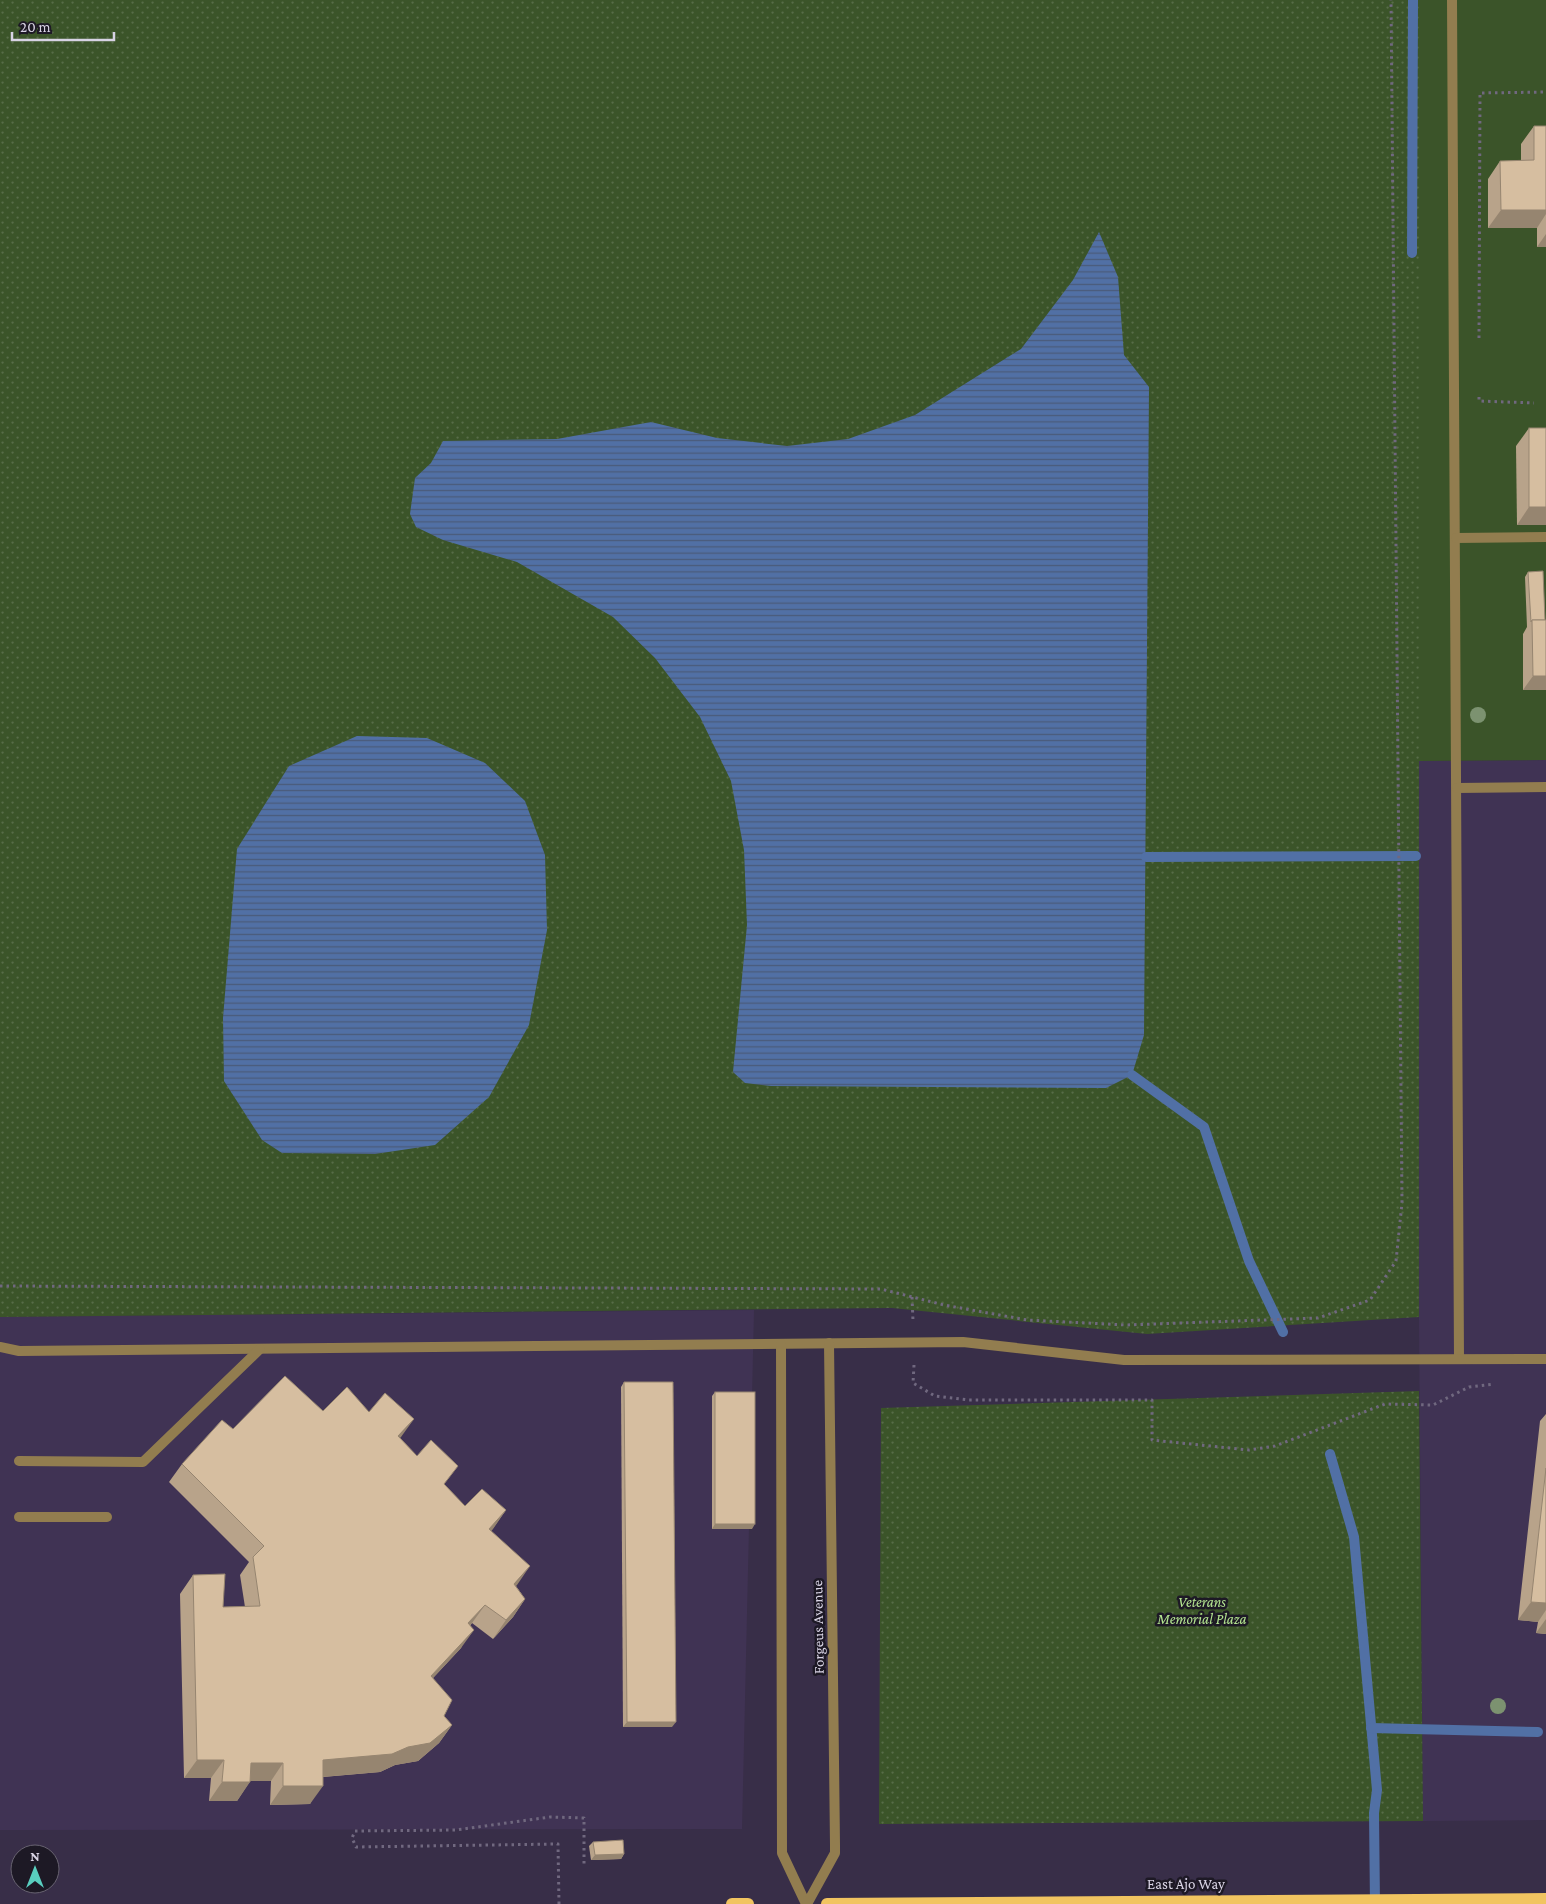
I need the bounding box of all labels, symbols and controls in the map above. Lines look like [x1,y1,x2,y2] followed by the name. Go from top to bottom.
[12,10,115,42] scale bar
[20,19,51,35] text: 20 m
[809,1579,828,1674] street label: Forgeus Avenue
[1156,1594,1247,1627] park label: Veterans Memorial Plaza
[10,1844,60,1894] north arrow
[30,1848,40,1864] text: N
[1147,1876,1225,1893] street label: East Ajo Way

